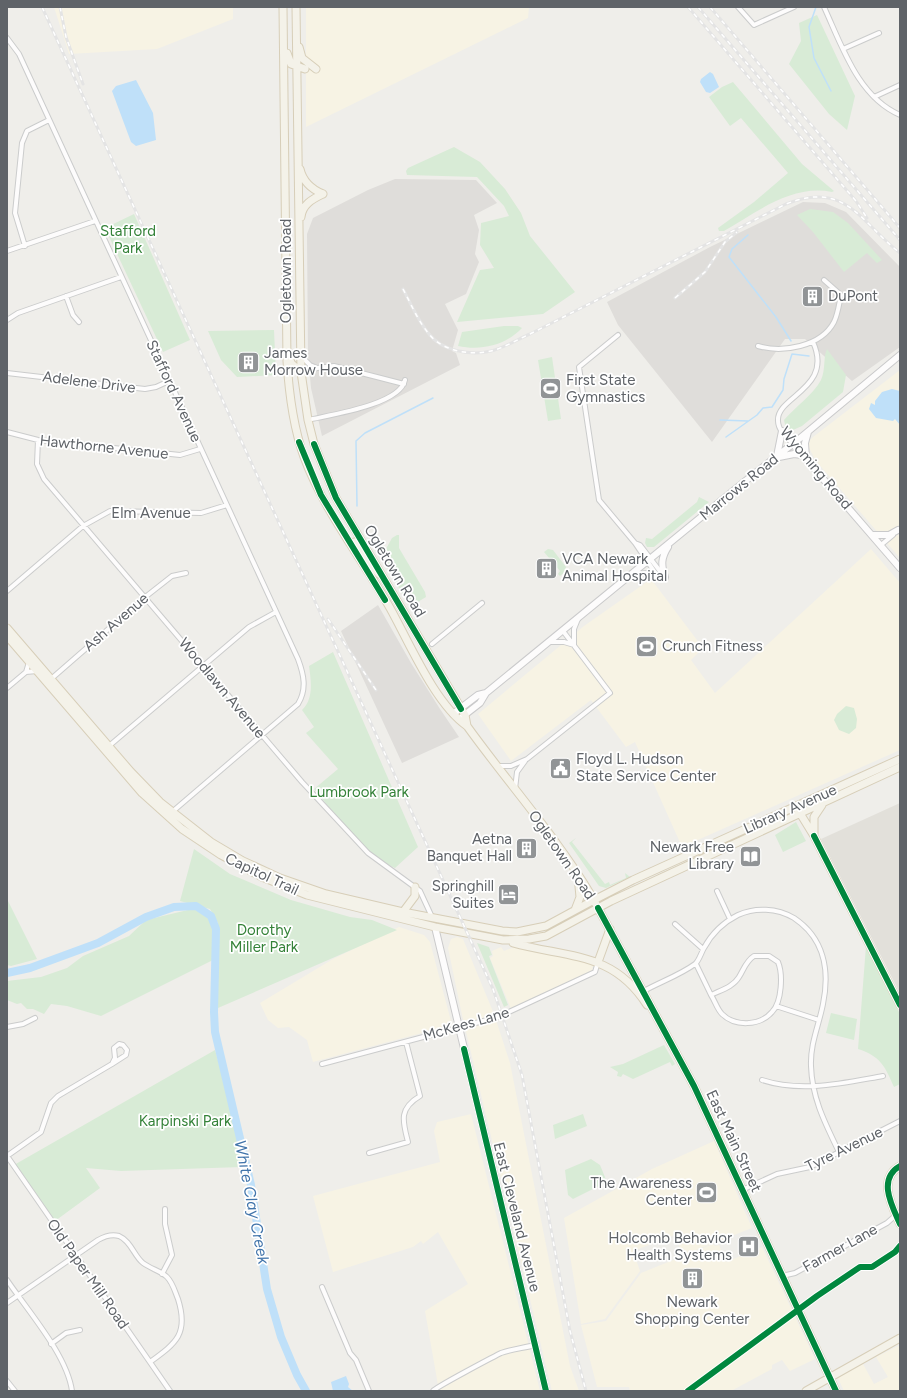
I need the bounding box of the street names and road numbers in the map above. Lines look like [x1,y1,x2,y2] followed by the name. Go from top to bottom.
[277,219,295,323] street label: Ogletown Road
[142,337,206,445] street label: Stafford Avenue
[42,367,136,397] street label: Adelene Drive
[776,423,856,513] street label: Wyoming Road
[39,431,169,463] street label: Hawthorne Avenue
[696,450,782,524] street label: Marrows Road
[111,504,191,522] street label: Elm Avenue
[360,522,430,620] street label: Ogletown Road
[80,589,152,655] street label: Ash Avenue
[175,634,269,742] street label: Woodlawn Avenue
[741,780,839,838] street label: Library Avenue
[525,807,599,903] street label: Ogletown Road
[222,849,302,899] street label: Capitol Trail
[421,1003,511,1045] street label: McKees Lane
[702,1087,766,1195] street label: East Main Street
[802,1123,886,1175] street label: Tyre Avenue
[490,1140,544,1294] street label: East Cleveland Avenue
[43,1215,133,1333] street label: Old Paper Mill Road
[800,1220,880,1276] street label: Farmer Lane

